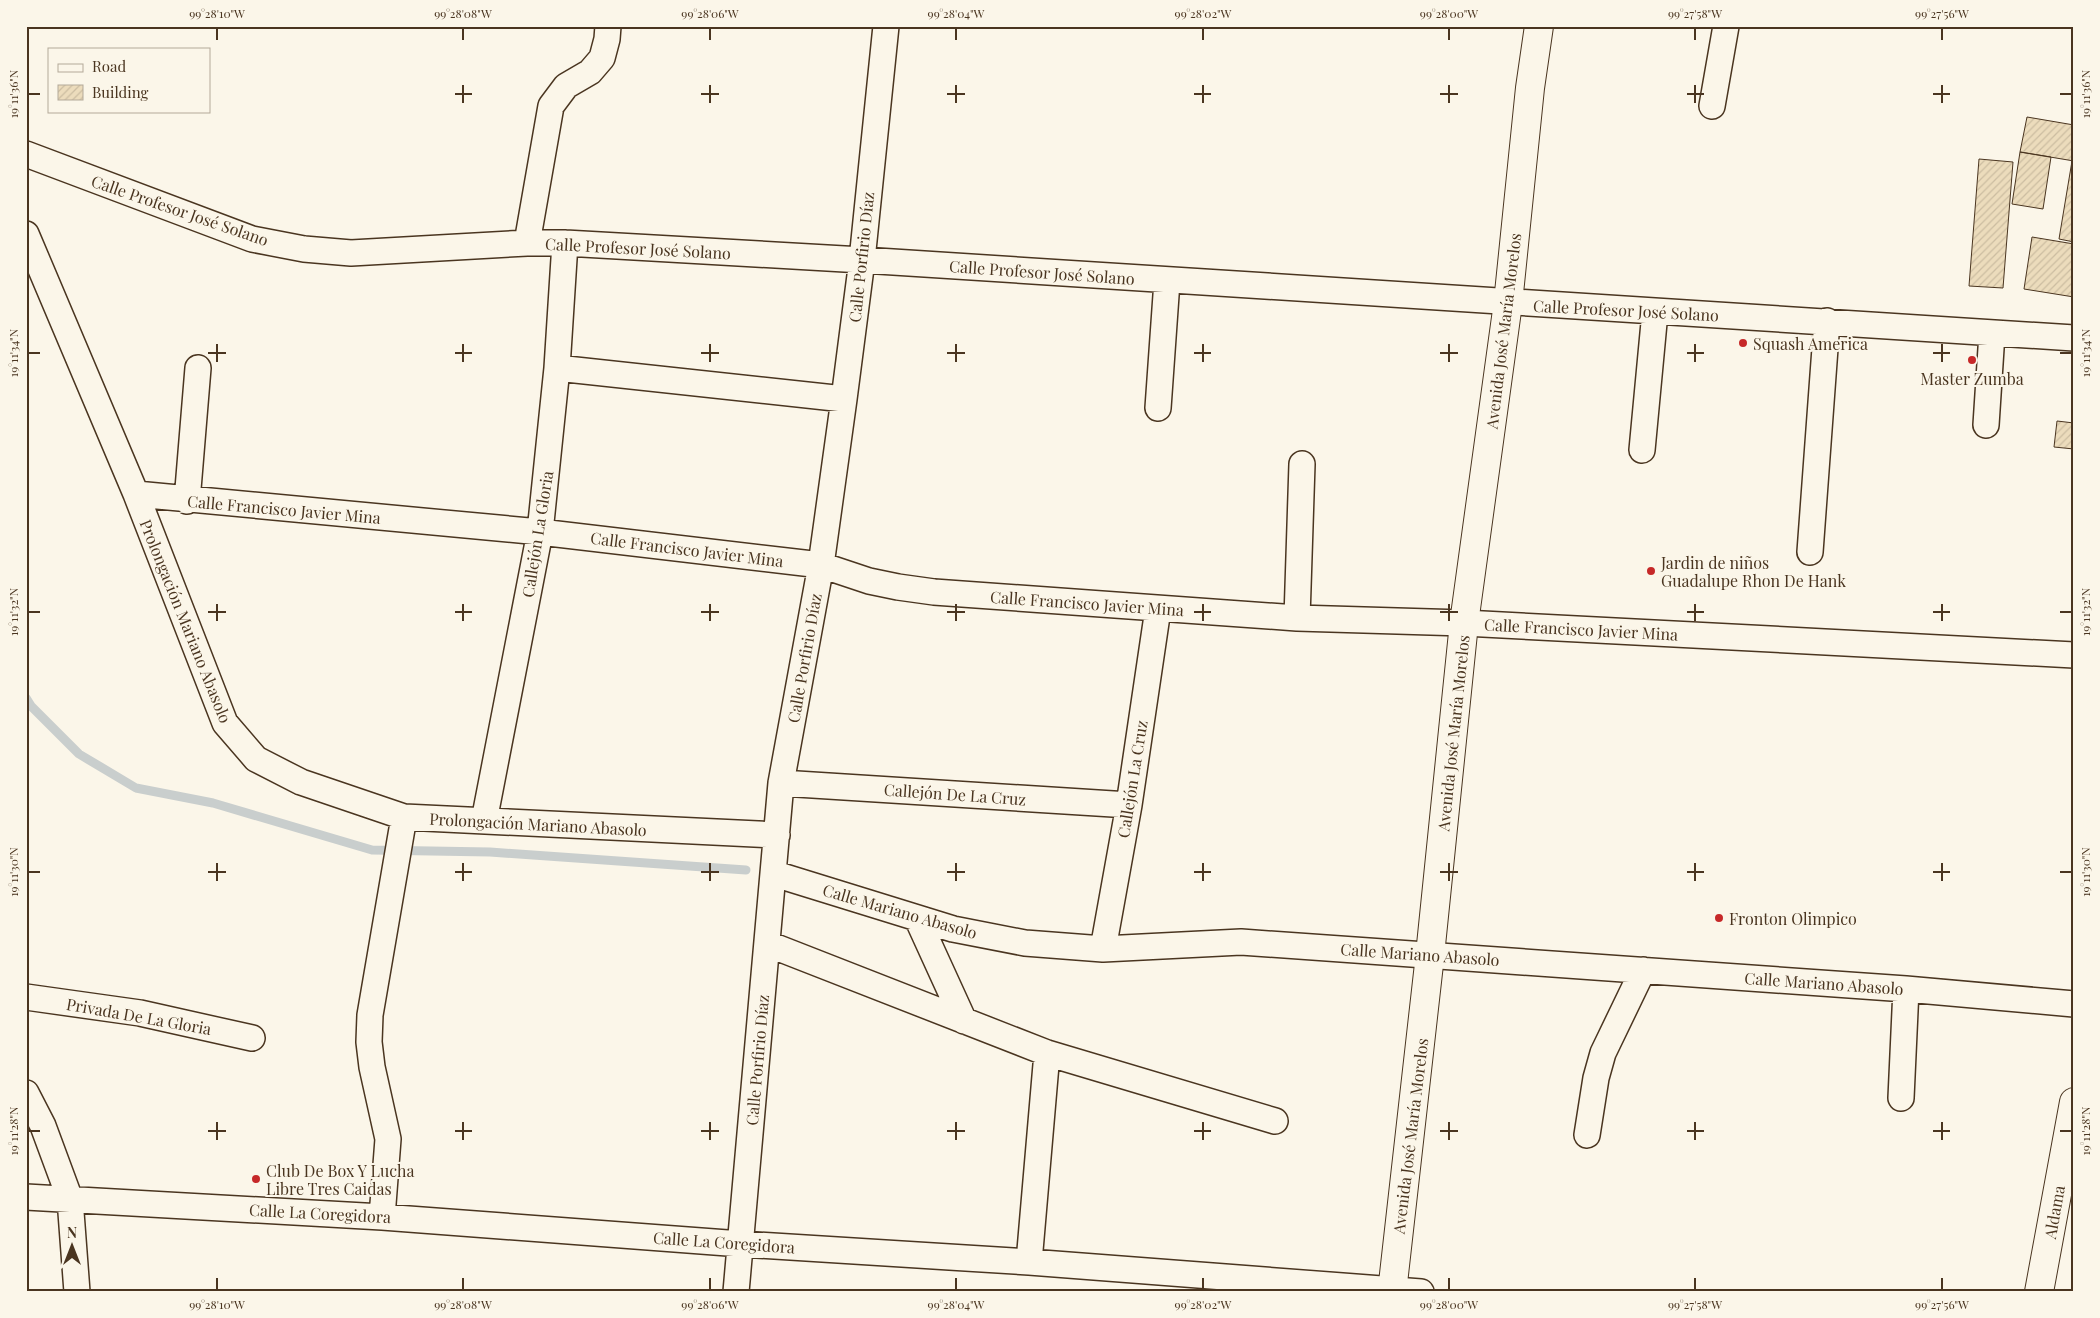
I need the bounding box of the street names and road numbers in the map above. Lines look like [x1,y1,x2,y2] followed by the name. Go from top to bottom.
[89,170,271,250] street label: Calle Profesor José Solano
[844,190,878,323] street label: Calle Porfirio Díaz
[1480,232,1525,431] street label: Avenida José María Morelos
[545,233,732,263] street label: Calle Profesor José Solano
[949,255,1136,289] street label: Calle Profesor José Solano
[1533,295,1720,325] street label: Calle Profesor José Solano
[517,469,557,599] street label: Callejón La Gloria
[186,490,382,528] street label: Calle Francisco Javier Mina
[135,516,237,726] street label: Prolongación Mariano Abasolo
[589,527,785,571] street label: Calle Francisco Javier Mina
[989,586,1185,620] street label: Calle Francisco Javier Mina
[782,591,826,725] street label: Calle Porfirio Díaz
[1483,613,1679,645] street label: Calle Francisco Javier Mina
[1432,634,1474,833] street label: Avenida José María Morelos
[1112,718,1152,839] street label: Callejón La Cruz
[883,779,1027,809] street label: Callejón De La Cruz
[429,808,647,840] street label: Prolongación Mariano Abasolo
[820,879,980,943] street label: Calle Mariano Abasolo
[1340,938,1500,970] street label: Calle Mariano Abasolo
[1744,967,1904,999] street label: Calle Mariano Abasolo
[65,993,213,1039] street label: Privada De La Gloria
[741,993,773,1126] street label: Calle Porfirio Díaz
[1387,1037,1432,1236] street label: Avenida José María Morelos
[2039,1184,2069,1241] street label: Aldama
[248,1199,392,1227] street label: Calle La Coregidora
[652,1227,796,1257] street label: Calle La Coregidora

